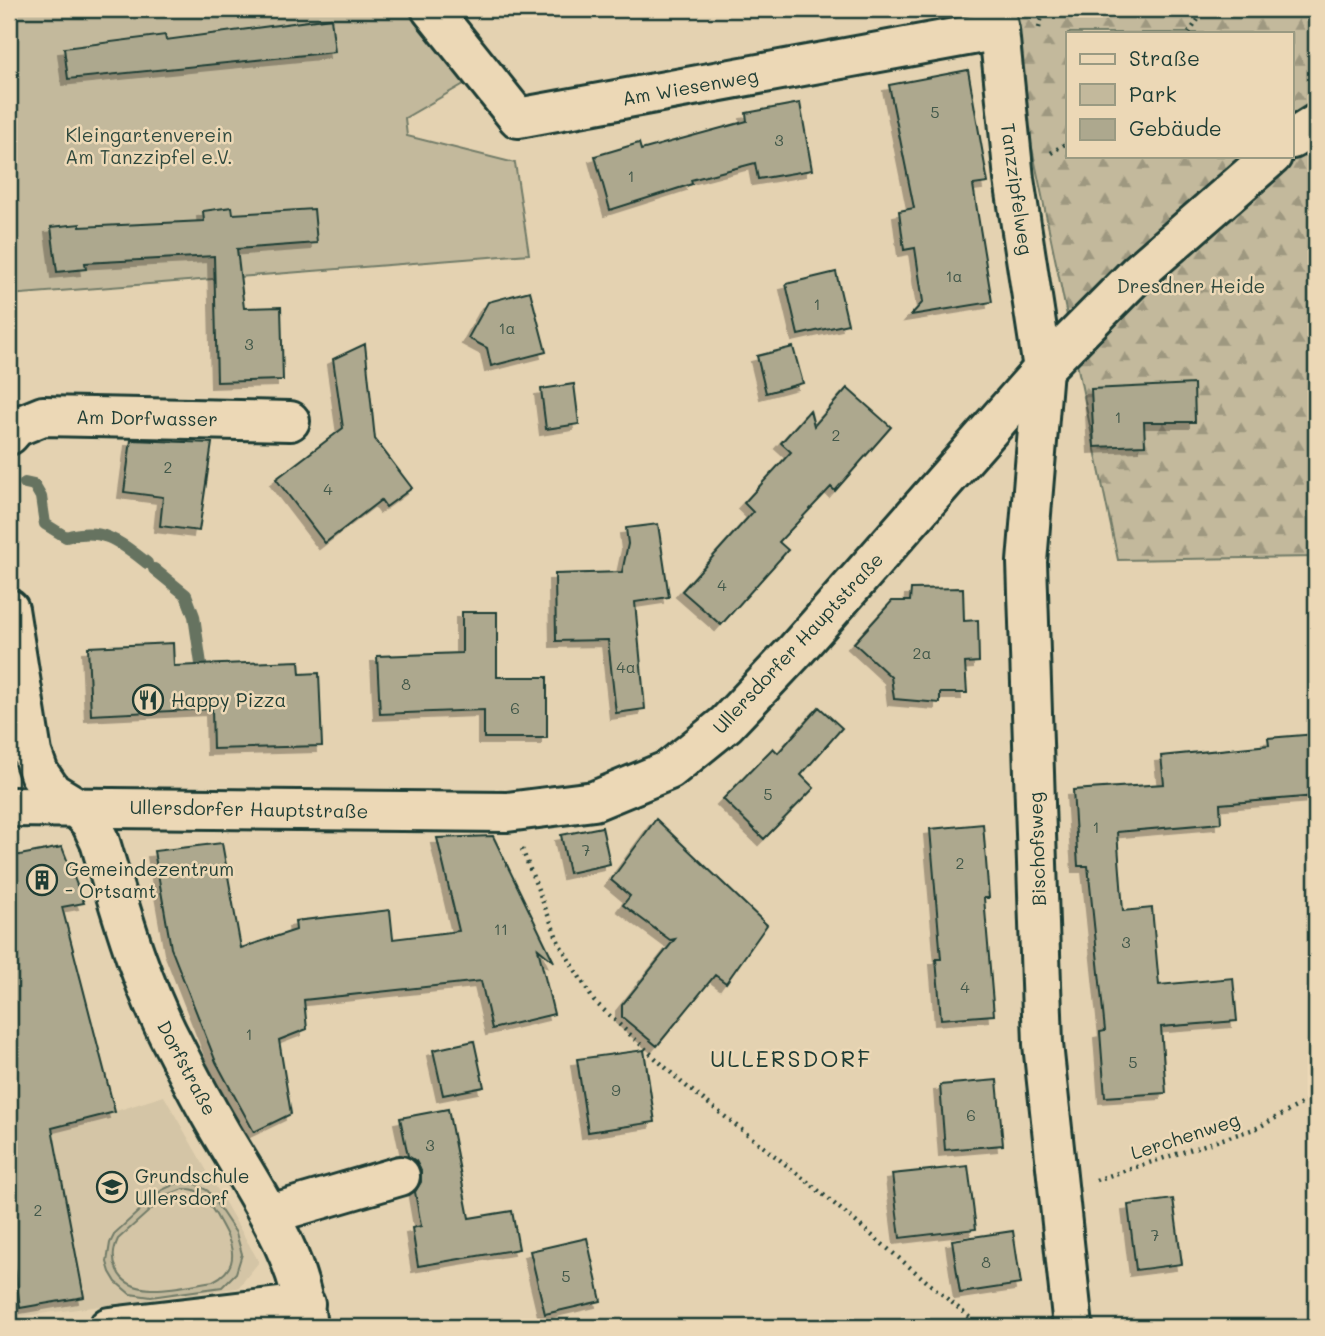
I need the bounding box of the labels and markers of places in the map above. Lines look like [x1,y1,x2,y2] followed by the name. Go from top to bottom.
[131,683,165,717] restaurant icon: Happy Pizza
[171,687,286,712] place label: Happy Pizza
[65,856,234,903] place label: Gemeindezentrum - Ortsamt
[25,863,59,897] building icon: Gemeindezentrum - Ortsamt
[135,1163,250,1210] place label: Grundschule Ullersdorf
[95,1170,129,1204] school or university icon: Grundschule Ullersdorf

